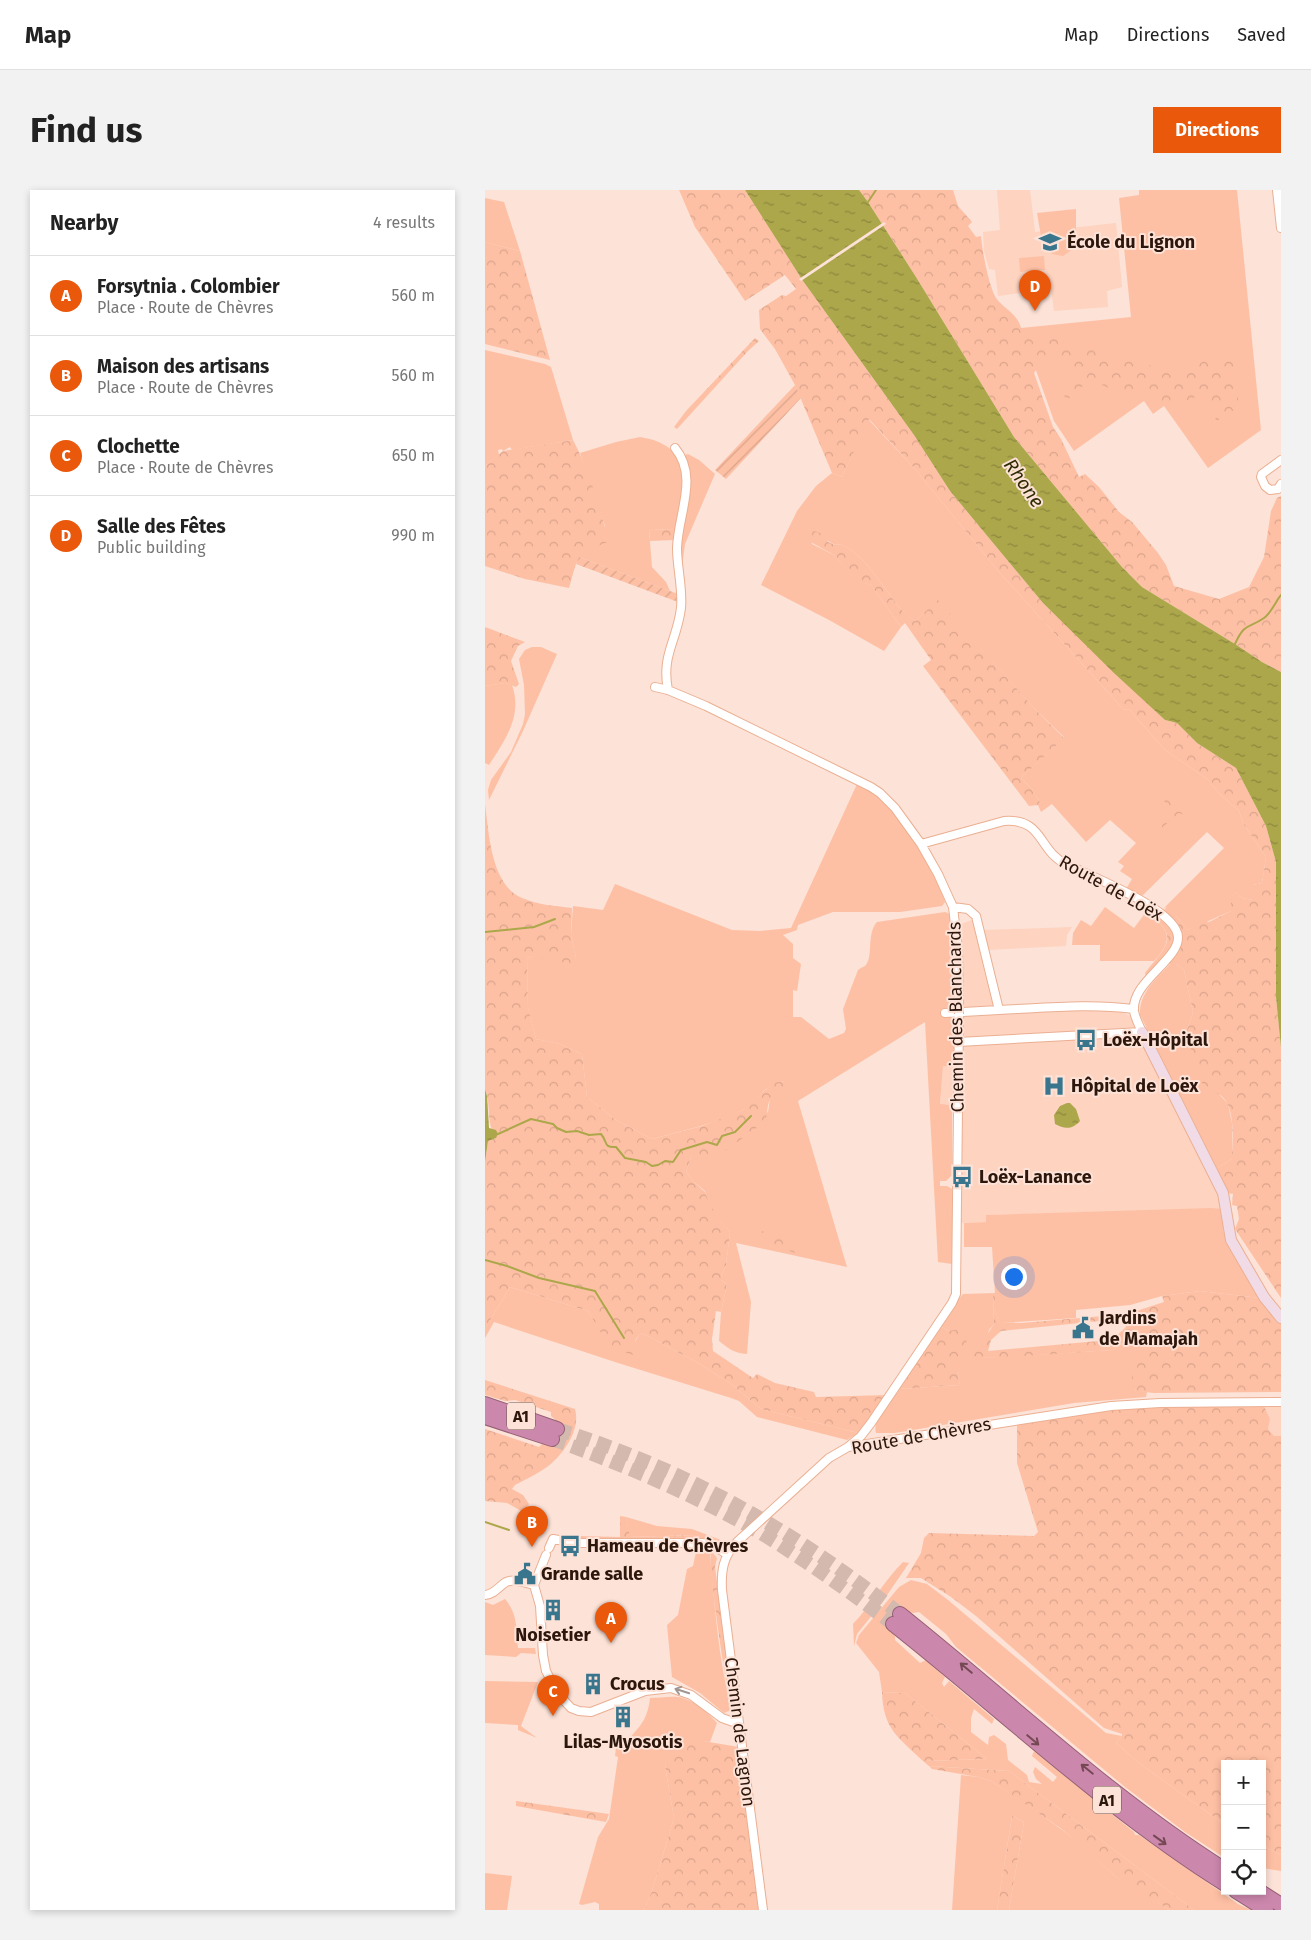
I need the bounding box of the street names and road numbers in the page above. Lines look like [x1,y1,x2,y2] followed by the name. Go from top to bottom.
[1055,850,1167,926] street label: Route de Loëx
[943,921,969,1113] street label: Chemin des Blanchards
[507,1402,535,1430] road number: A1
[849,1413,993,1459] street label: Route de Chèvres
[720,1656,760,1808] street label: Chemin de Lagnon
[1093,1786,1121,1814] road number: A1

